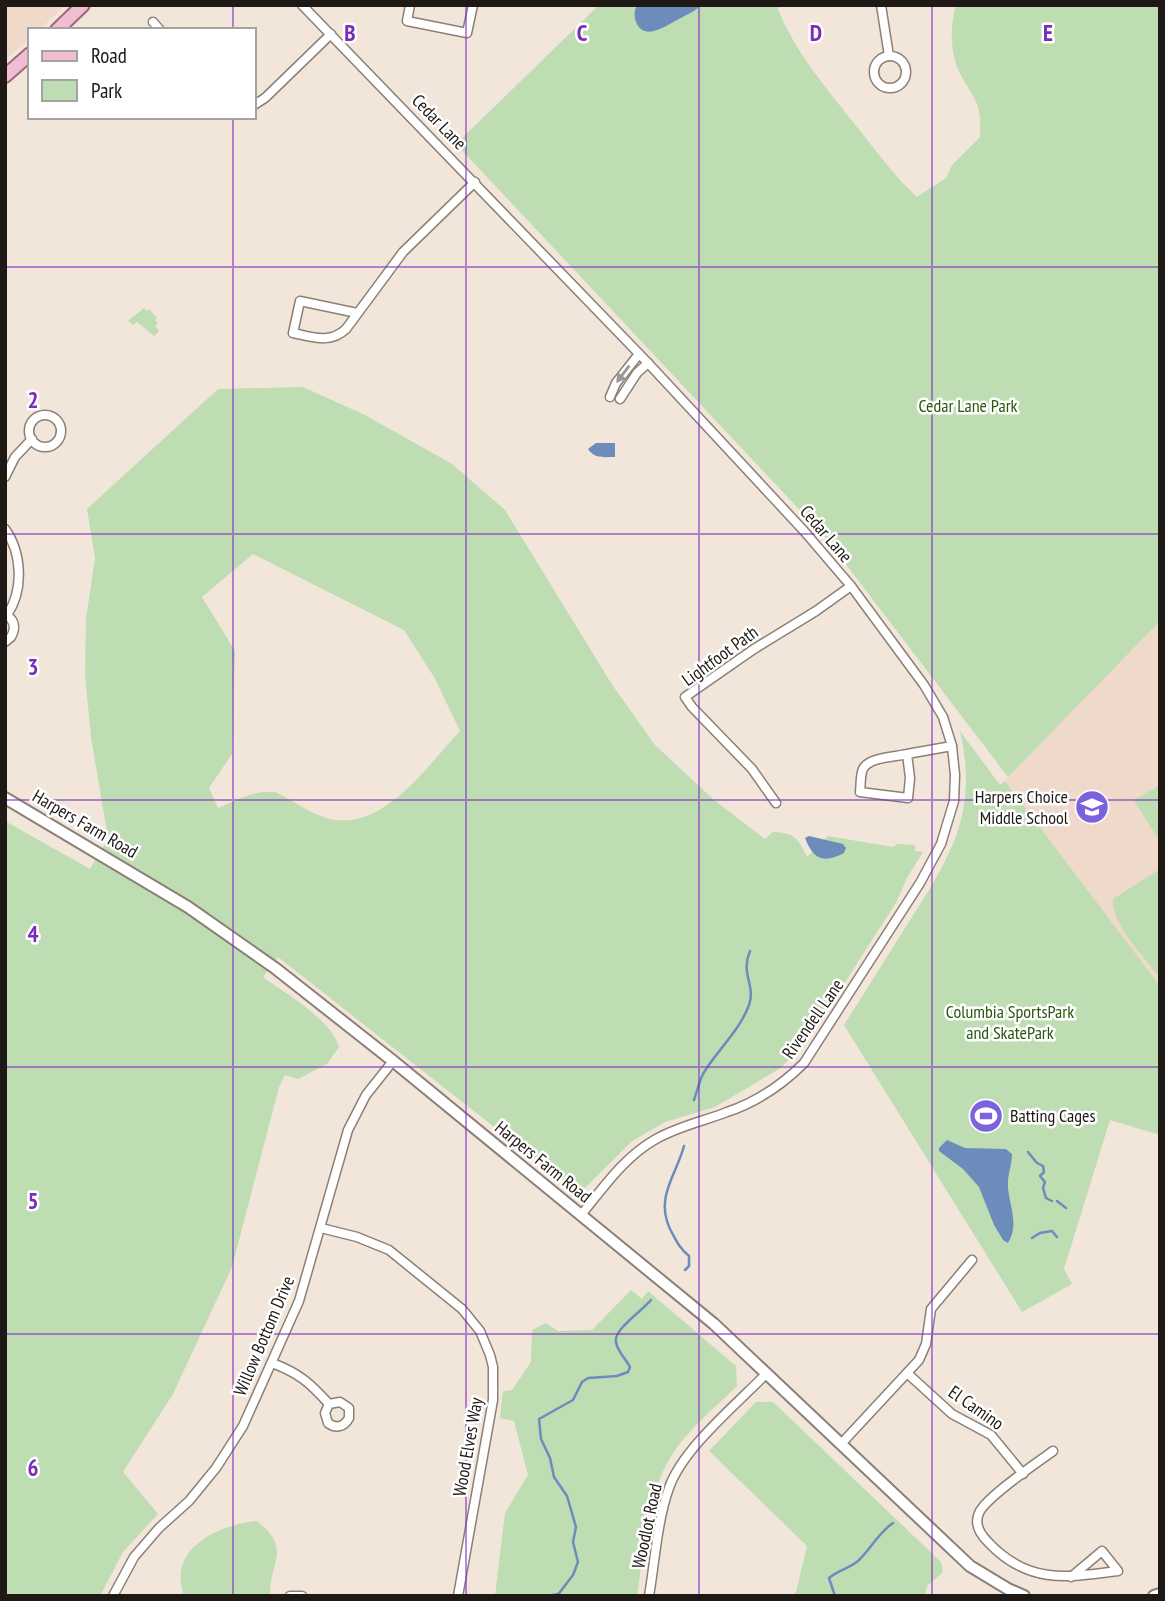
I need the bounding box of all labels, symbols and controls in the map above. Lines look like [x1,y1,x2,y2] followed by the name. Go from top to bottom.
[344,18,356,47] text: B
[577,18,588,47] text: C
[810,18,822,47] text: D
[1043,18,1053,47] text: E
[28,28,256,119] legend
[91,42,127,69] text: Road
[91,77,122,104] text: Park
[407,89,471,154] street label: Cedar Lane
[616,365,630,383] one-way arrow
[28,385,39,414] text: 2
[918,394,1018,417] park label: Cedar Lane Park
[795,500,858,567] street label: Cedar Lane
[677,620,762,691] street label: Lightfoot Path
[28,652,39,681] text: 3
[29,784,142,863] street label: Harpers Farm Road
[975,785,1069,829] place label: Harpers Choice Middle School
[1073,788,1111,826] school or university icon: Harpers Choice Middle School
[28,919,39,948] text: 4
[777,974,848,1063] street label: Rivendell Lane
[946,1000,1074,1044] park label: Columbia SportsPark and SkatePark
[967,1097,1005,1135] sports icon: Batting Cages
[1010,1104,1095,1127] place label: Batting Cages
[490,1116,596,1208] street label: Harpers Farm Road
[28,1186,39,1215] text: 5
[228,1272,299,1399] street label: Willow Bottom Drive
[944,1380,1009,1435] street label: El Camino
[447,1395,488,1498] street label: Wood Elves Way
[28,1453,39,1482] text: 6
[626,1481,667,1570] street label: Woodlot Road

